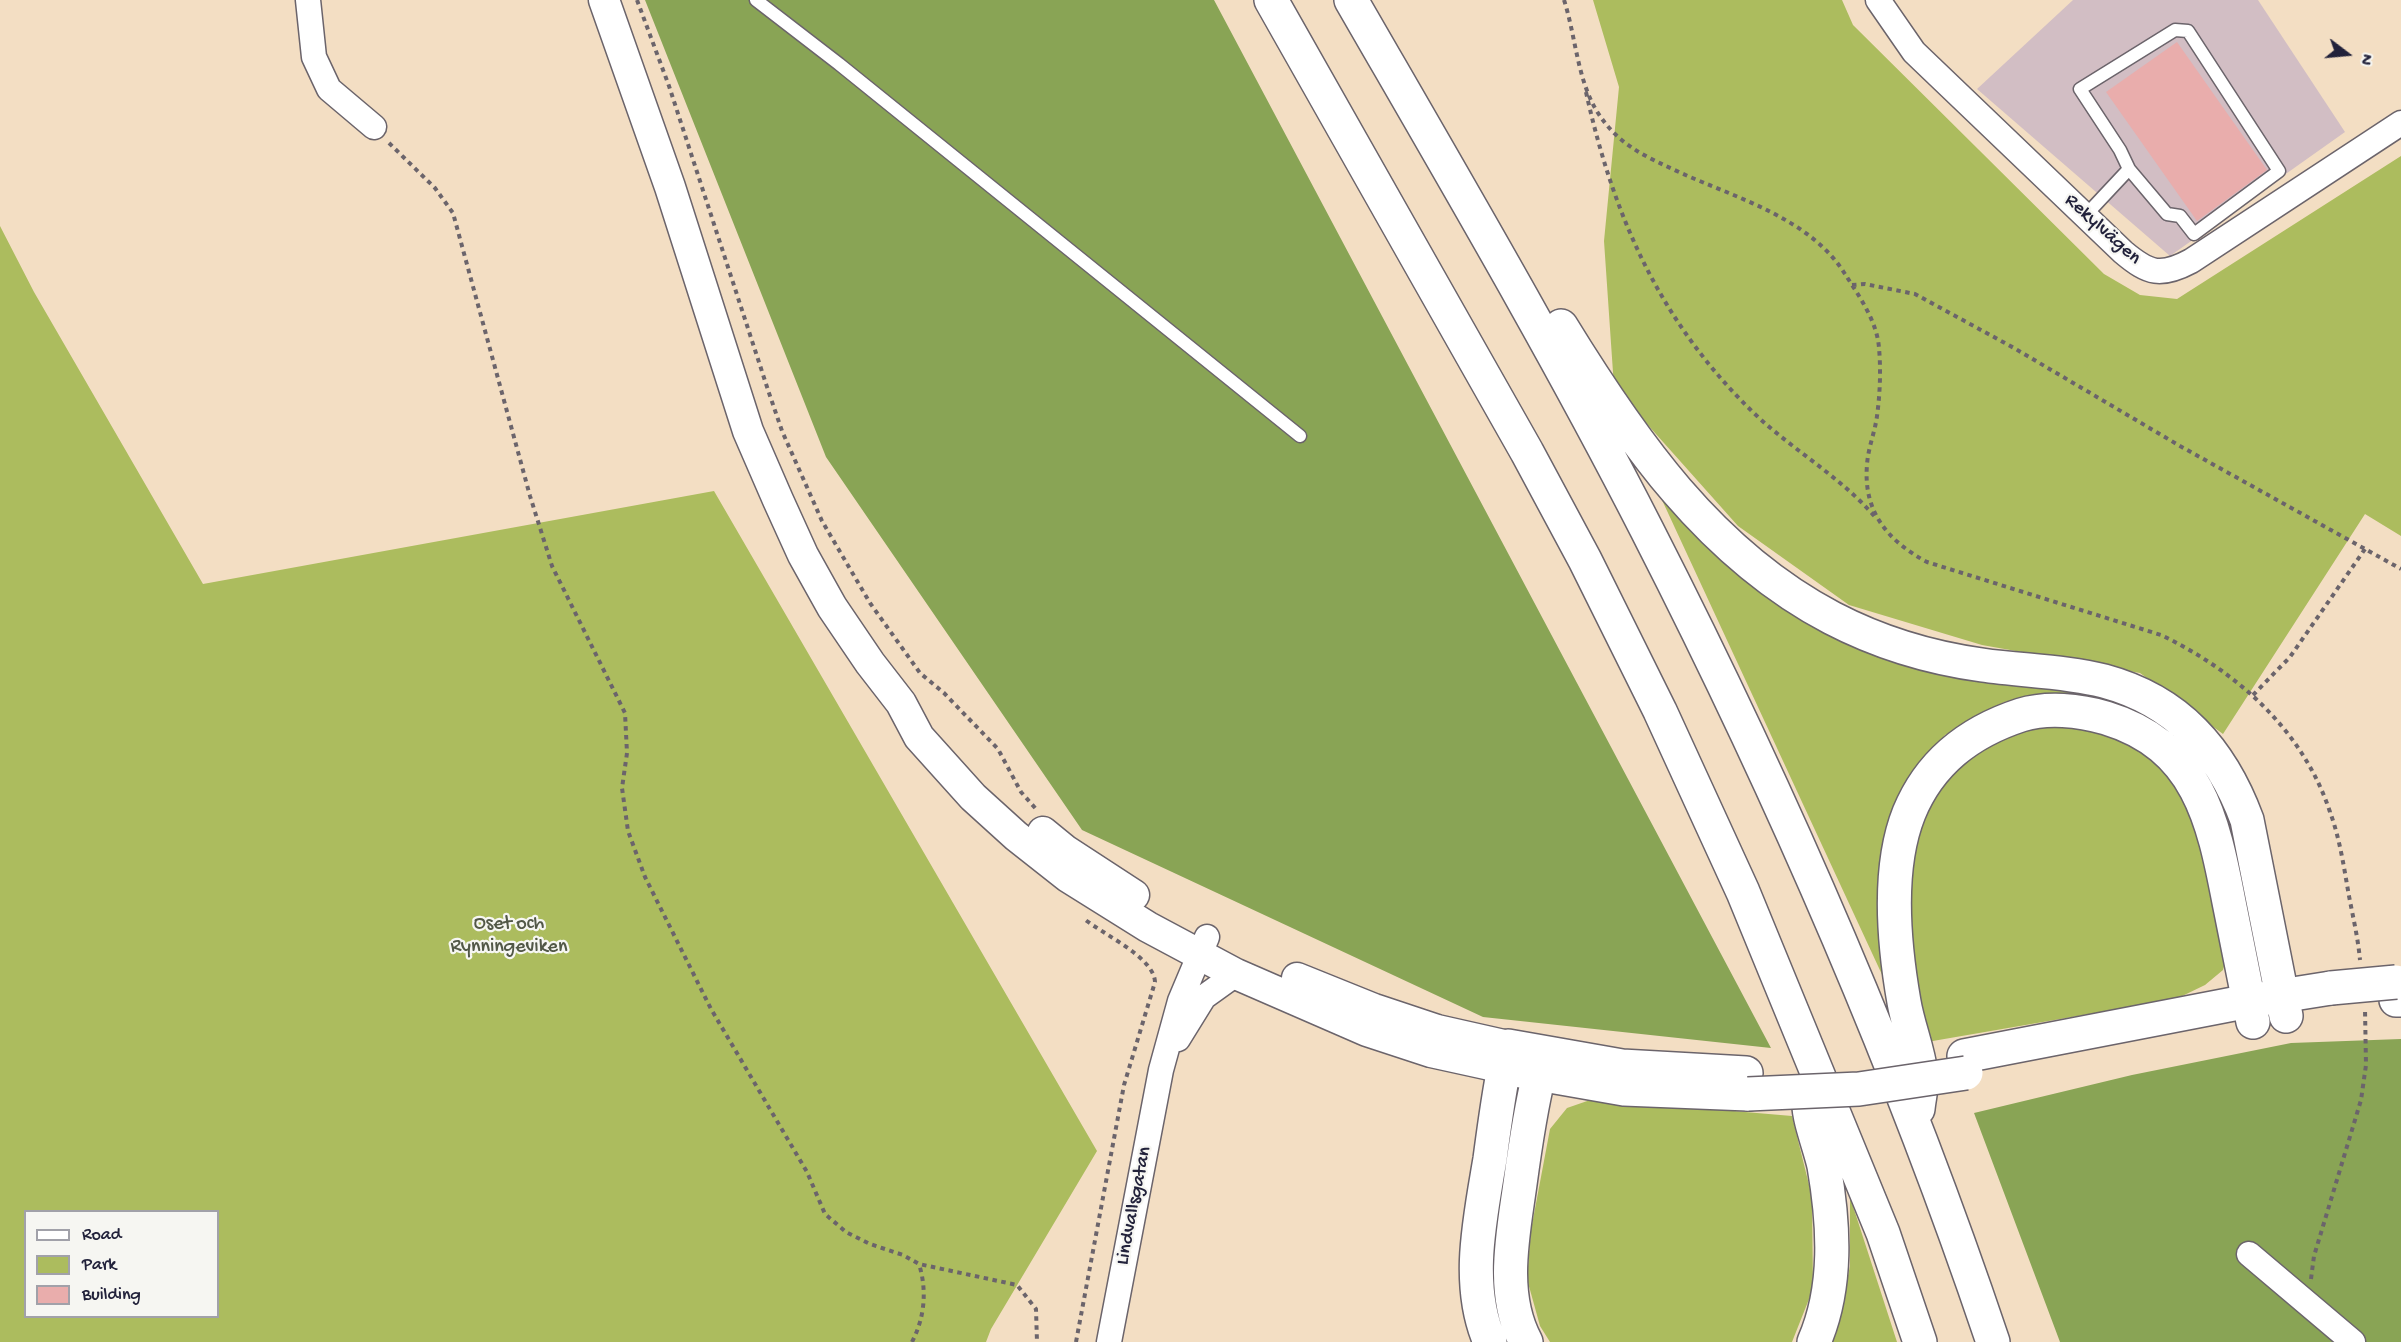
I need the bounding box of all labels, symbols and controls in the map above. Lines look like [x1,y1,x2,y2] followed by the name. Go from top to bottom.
[2317,24,2377,84] north arrow
[2354,51,2375,67] text: N
[2059,189,2145,271] street label: Rekylvägen
[451,913,567,960] park label: Oset och Rynningeviken
[1112,1145,1158,1267] street label: Lindvallsgatan
[24,1210,219,1318] legend
[82,1225,121,1246] text: Road
[82,1255,116,1276] text: Park
[82,1285,141,1306] text: Building

